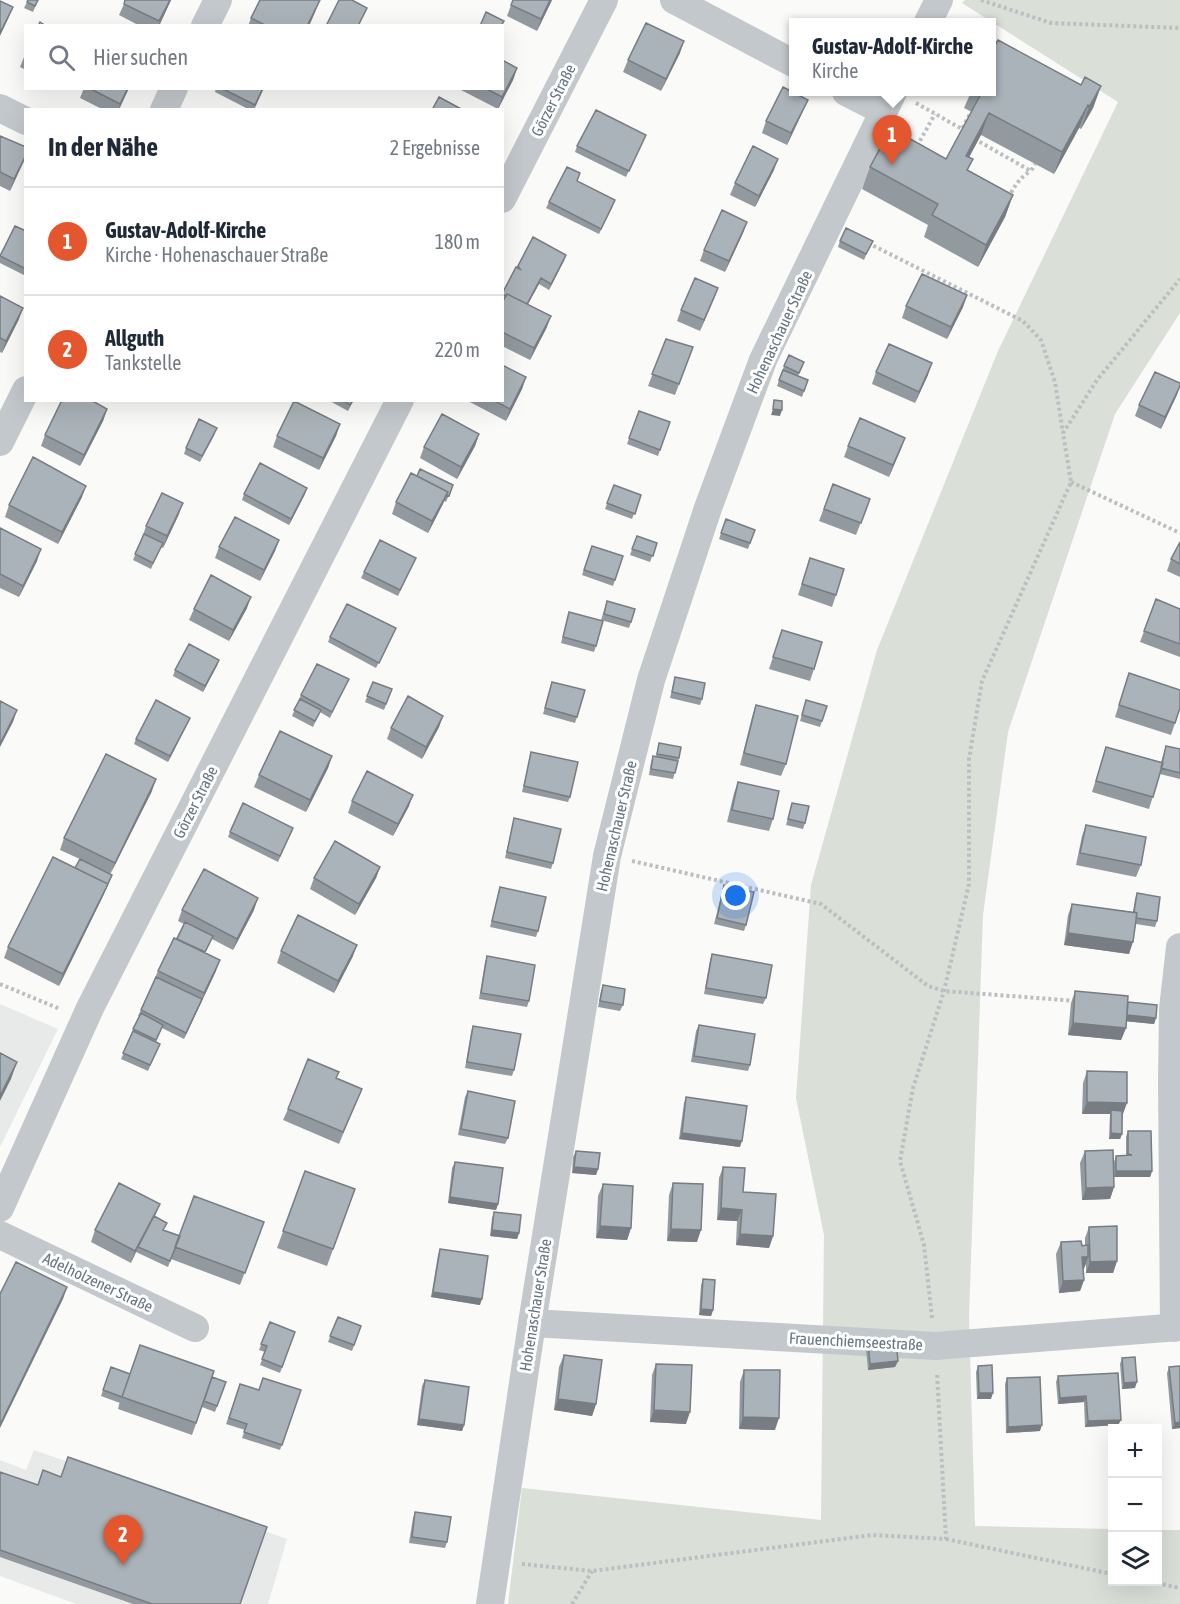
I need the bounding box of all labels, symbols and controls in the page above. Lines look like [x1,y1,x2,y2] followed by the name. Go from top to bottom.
[789,18,996,96] popup
[24,24,504,90] search box
[812,33,973,59] text: Gustav-Adolf-Kirche
[45,41,78,74] icon: search
[93,44,188,70] text: Hier suchen
[812,59,858,82] text: Kirche
[527,61,579,139] street label: Görzer Straße
[872,116,912,165] pin: 1
[48,132,158,162] text: In der Nähe
[390,136,480,159] text: 2 Ergebnisse
[105,217,266,243] text: Gustav-Adolf-Kirche
[63,230,72,253] text: 1
[435,230,480,253] text: 180 m
[105,243,328,266] text: Kirche · Hohenaschauer Straße
[743,268,815,396] street label: Hohenaschauer Straße
[105,325,164,351] text: Allguth
[63,338,72,361] text: 2
[435,338,480,361] text: 220 m
[105,351,181,374] text: Tankstelle
[592,759,640,893] street label: Hohenaschauer Straße
[169,763,221,841] street label: Görzer Straße
[721,881,750,910] your location
[516,1238,554,1372] street label: Hohenaschauer Straße
[40,1249,156,1315] street label: Adelholzener Straße
[789,1329,923,1353] street label: Frauenchiemseestraße
[1108,1424,1162,1586] map controls
[1108,1424,1162,1478] button: +
[1108,1478,1162,1532] button: −
[104,1516,142,1565] pin: 2
[1108,1532,1162,1586] button: layers

